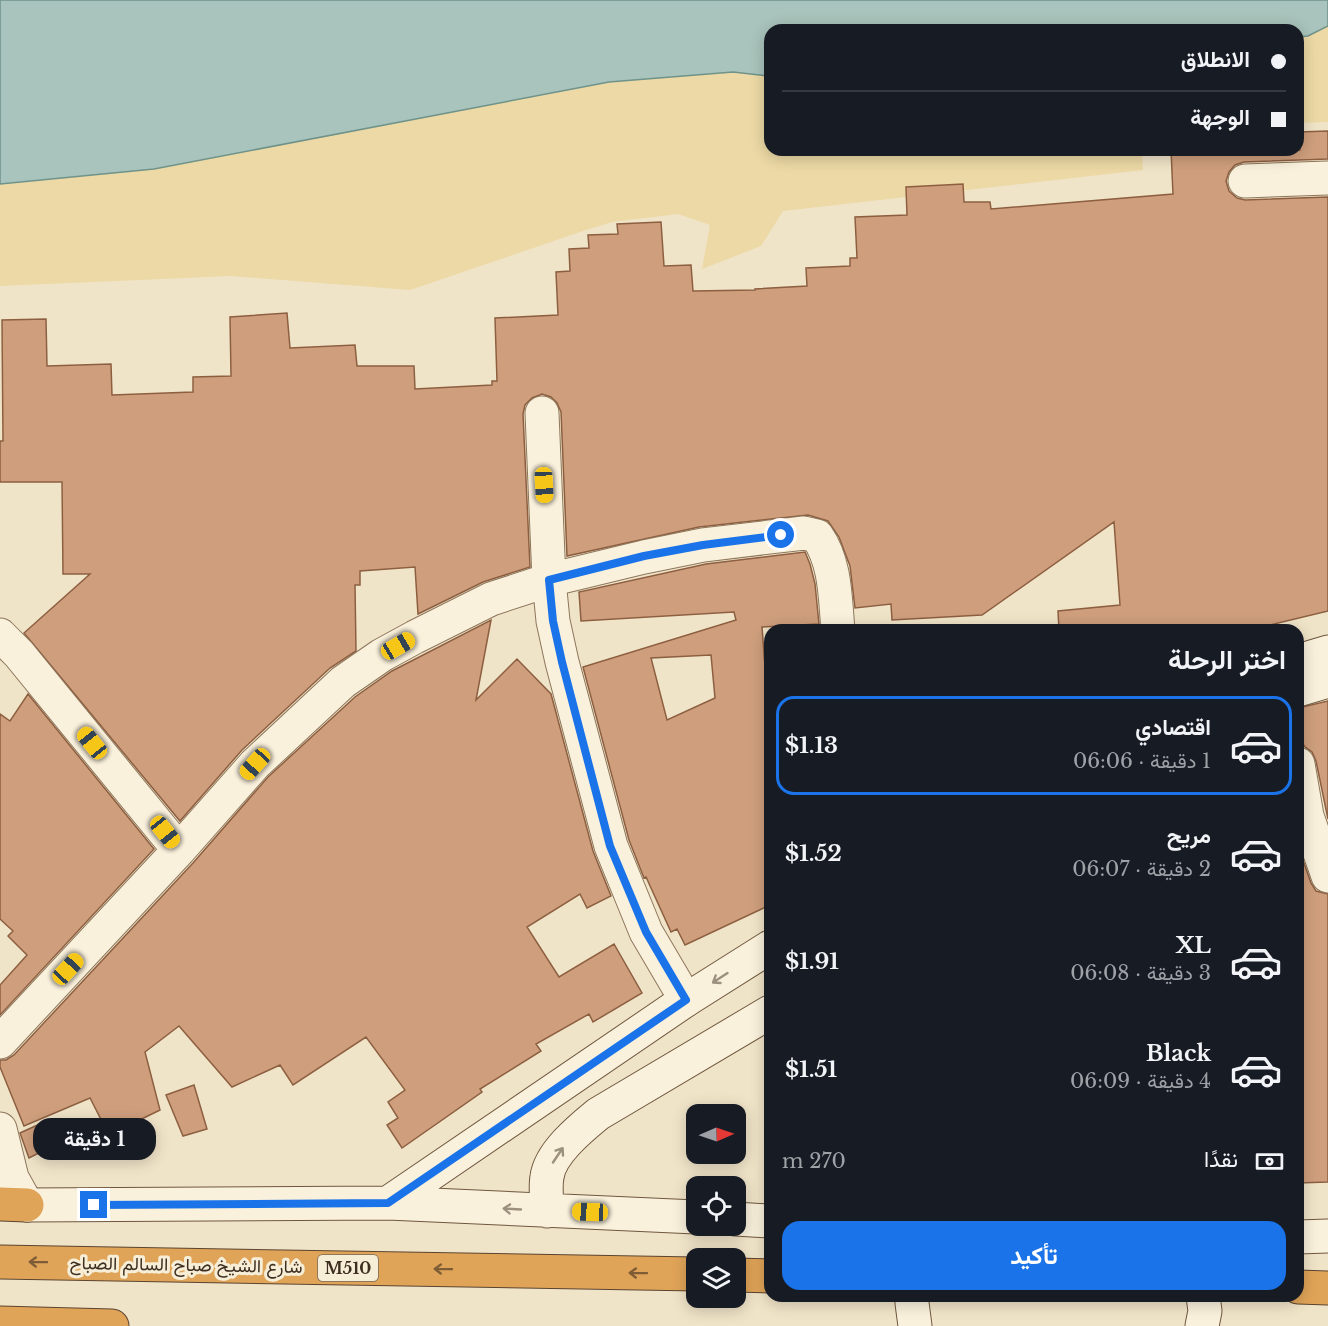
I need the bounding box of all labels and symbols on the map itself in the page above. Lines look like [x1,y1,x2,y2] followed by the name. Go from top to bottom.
[534,467,554,503] car
[767,521,794,548] route start
[378,629,418,663] car
[74,723,110,763] car
[236,745,274,783] car
[147,812,183,852] car
[49,950,87,988] car
[712,973,729,985] one-way arrow
[686,1104,746,1164] north arrow
[32,1118,156,1160] callout: 1 دقيقة
[552,1148,564,1164] one-way arrow
[80,1191,107,1218] route end
[572,1202,608,1222] car
[502,1203,522,1214] one-way arrow
[69,1252,303,1279] street label: شارع الشيخ صباح السالم الصباح
[318,1255,378,1281] road number: M510
[28,1257,48,1268] one-way arrow
[433,1263,453,1275] one-way arrow
[628,1267,648,1279] one-way arrow

